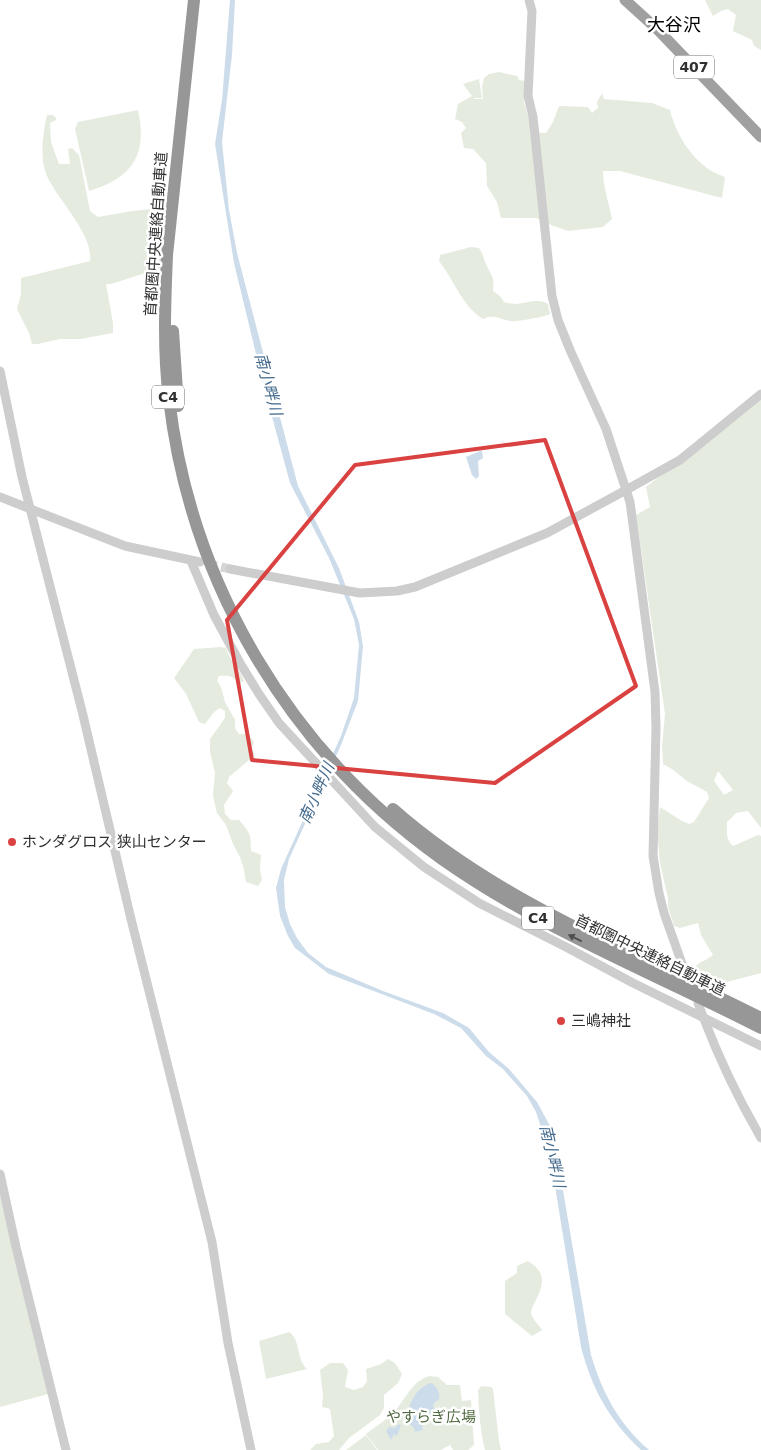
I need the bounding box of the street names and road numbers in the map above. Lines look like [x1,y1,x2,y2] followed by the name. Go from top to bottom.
[674,56,714,78] road number: 407
[141,151,171,317] street label: 首都圏中央連絡自動車道
[152,386,184,408] road number: C4
[522,906,554,930] road number: C4
[572,911,728,999] street label: 首都圏中央連絡自動車道

